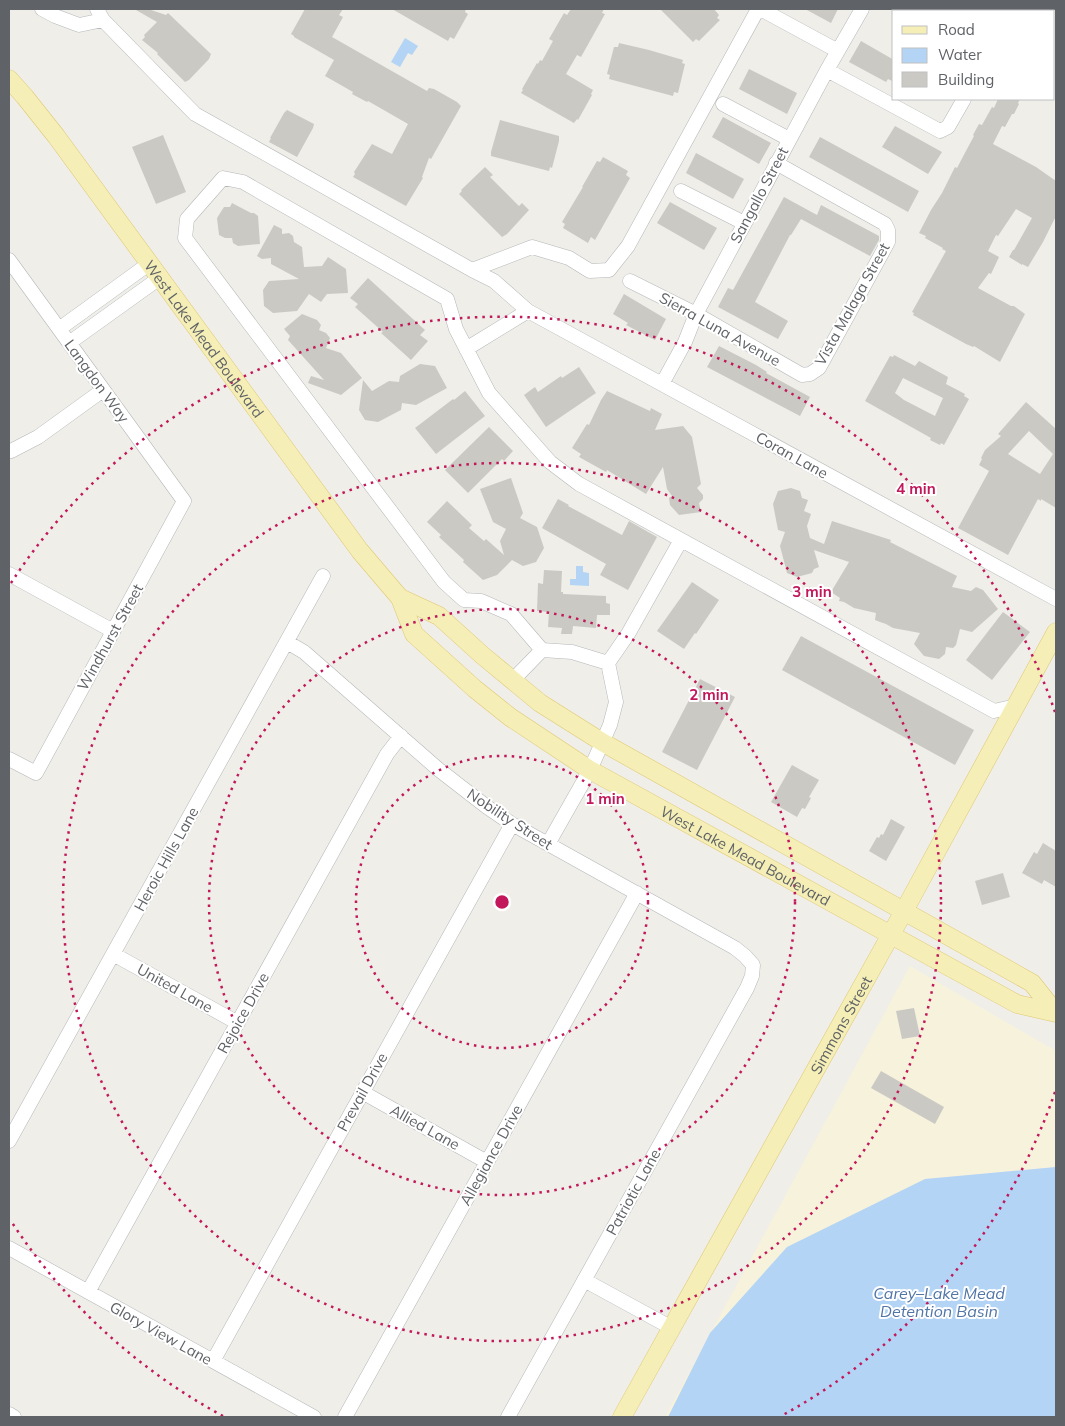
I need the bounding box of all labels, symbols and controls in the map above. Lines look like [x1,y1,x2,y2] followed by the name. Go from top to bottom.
[892,10,1055,100] legend
[938,20,975,39] text: Road
[938,45,982,64] text: Water
[938,70,994,89] text: Building
[726,144,792,246] street label: Sangallo Street
[810,239,894,369] street label: Vista Malaga Street
[140,256,268,421] street label: West Lake Mead Boulevard
[656,288,784,370] street label: Sierra Luna Avenue
[61,336,134,426] street label: Langdon Way
[753,427,831,483] street label: Coran Lane
[896,479,936,498] text: 4 min
[73,580,147,694] street label: Windhurst Street
[792,582,832,601] text: 3 min
[689,685,729,704] text: 2 min
[464,784,556,854] street label: Nobility Street
[585,789,625,808] text: 1 min
[657,801,834,909] street label: West Lake Mead Boulevard
[130,804,202,914] street label: Heroic Hills Lane
[493,893,511,911] centre of rings
[134,959,216,1017] street label: United Lane
[213,969,273,1057] street label: Rejoice Drive
[806,972,876,1077] street label: Simmons Street
[333,1049,391,1135] street label: Prevail Drive
[387,1100,463,1154] street label: Allied Lane
[455,1101,527,1209] street label: Allegiance Drive
[602,1146,664,1238] street label: Patriotic Lane
[873,1283,1005,1321] water label: Carey–Lake Mead Detention Basin
[107,1297,215,1369] street label: Glory View Lane

